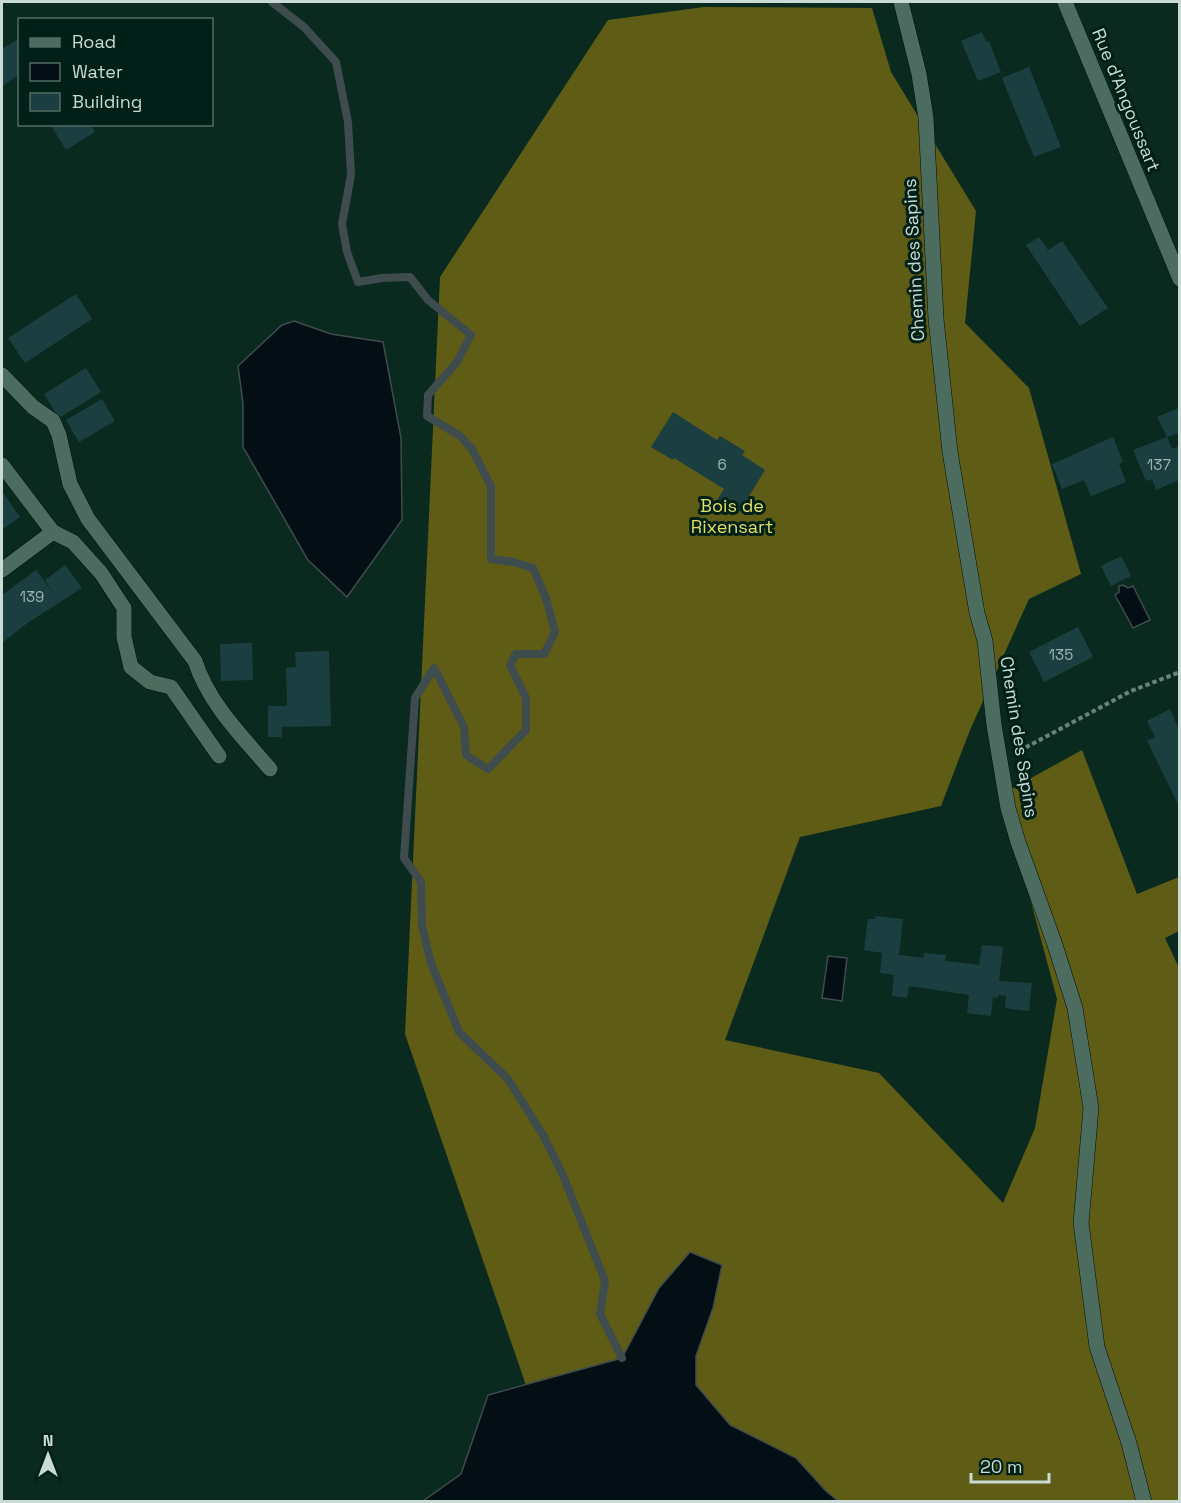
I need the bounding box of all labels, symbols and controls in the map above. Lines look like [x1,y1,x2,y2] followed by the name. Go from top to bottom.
[18,18,213,126] legend
[1087,25,1166,175] street label: Rue d'Angoussart
[72,30,116,53] text: Road
[72,60,123,83] text: Water
[72,90,142,113] text: Building
[898,178,929,342] street label: Chemin des Sapins
[717,455,727,474] house number: 6
[1147,455,1171,474] house number: 137
[691,494,773,538] park label: Bois de Rixensart
[20,587,44,606] house number: 139
[1049,645,1073,664] house number: 135
[995,655,1044,819] street label: Chemin des Sapins
[18,1425,78,1485] north arrow
[43,1430,53,1451] text: N
[971,1446,1049,1484] scale bar
[980,1455,1023,1478] text: 20 m

